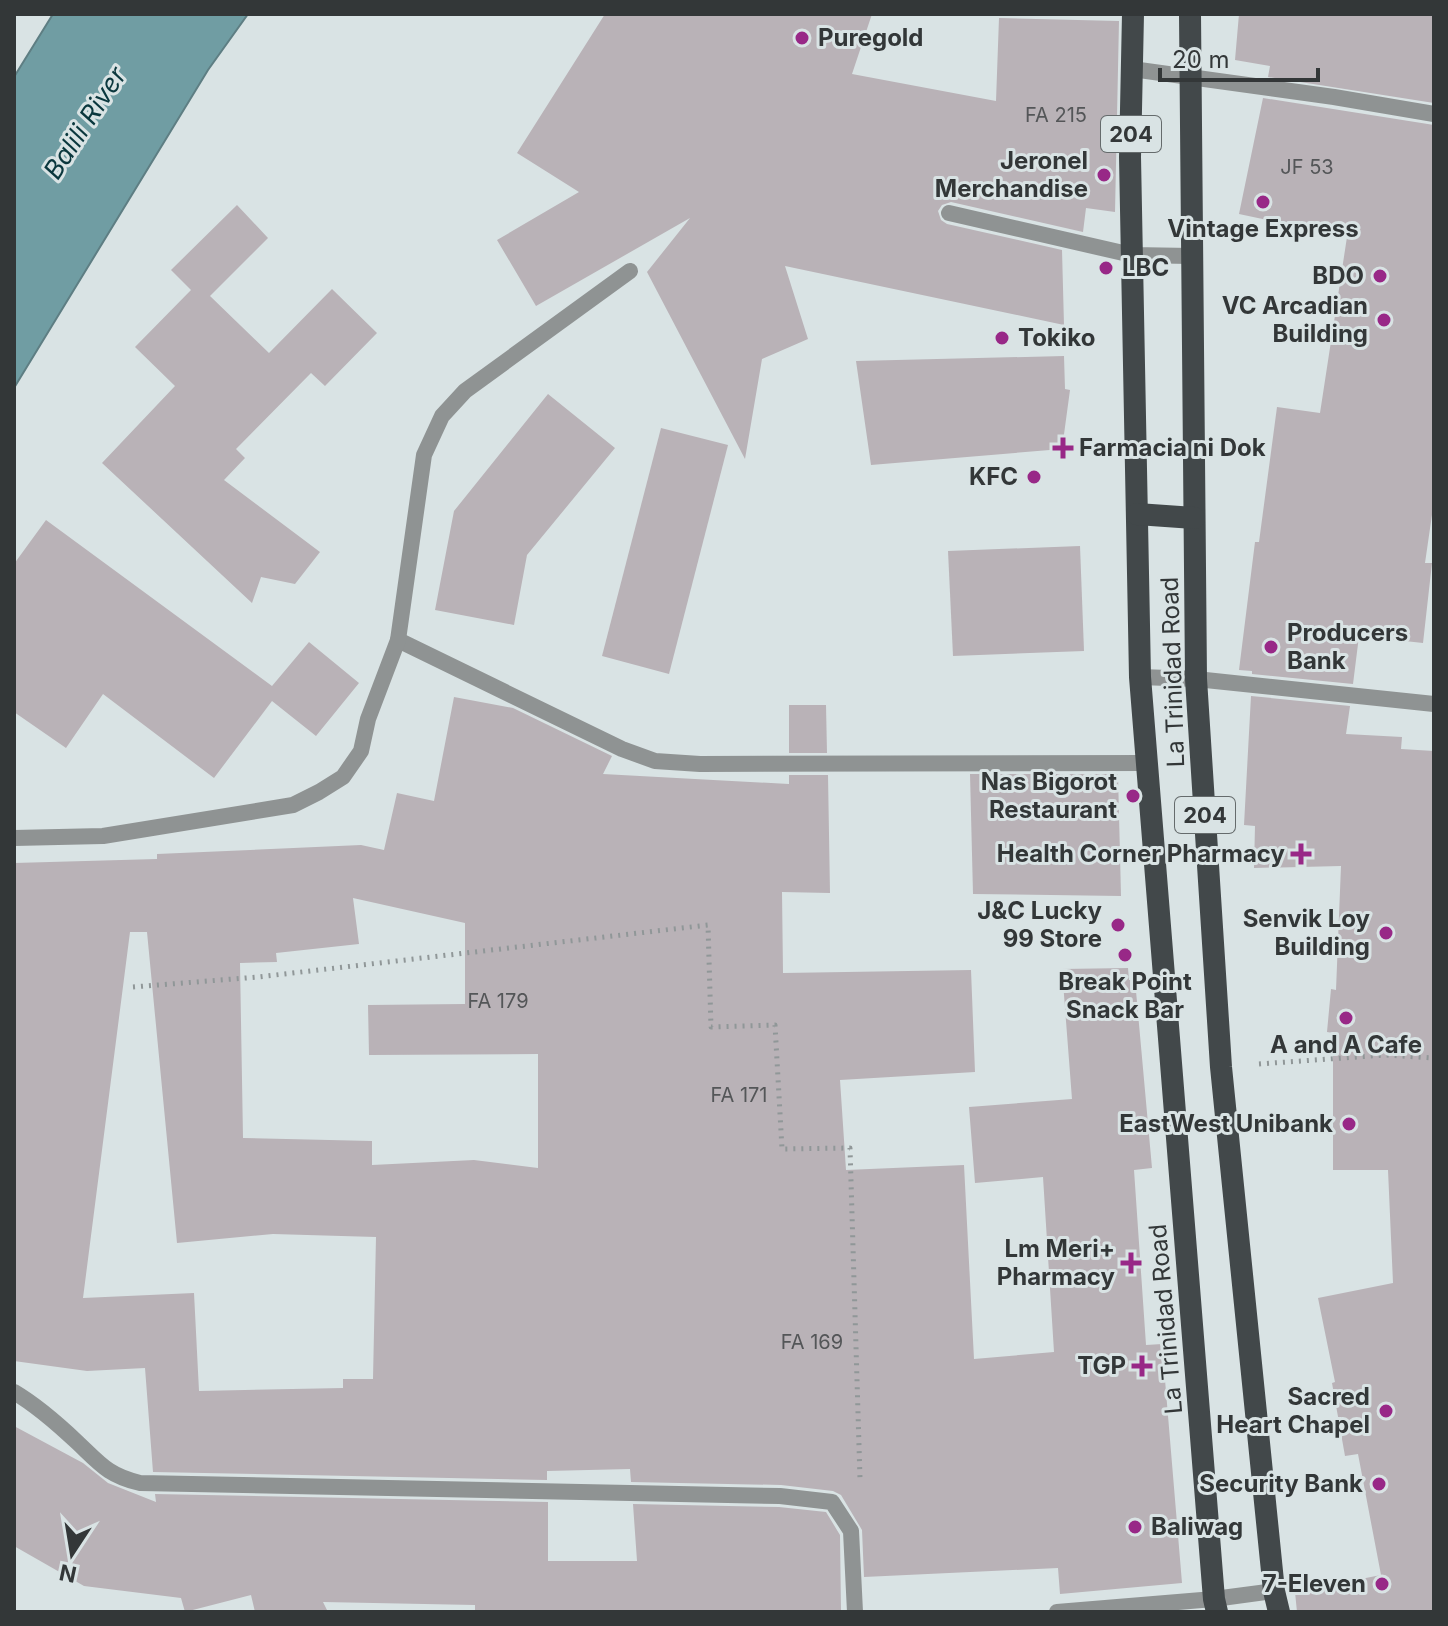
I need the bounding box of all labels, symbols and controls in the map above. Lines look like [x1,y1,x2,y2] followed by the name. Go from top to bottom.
[818,23,924,52] place label: Puregold
[793,29,811,47] marker: Puregold
[1160,32,1318,82] scale bar
[1172,45,1230,74] text: 20 m
[37,60,133,185] water label: Balili River
[1025,103,1087,127] house number: FA 215
[1101,116,1161,152] road number: 204
[935,146,1088,203] place label: Jeronel Merchandise
[1280,155,1334,179] house number: JF 53
[1095,166,1113,184] marker: Jeronel Merchandise
[1254,193,1272,211] marker: Vintage Express
[1167,214,1359,243] place label: Vintage Express
[1122,253,1169,282] place label: LBC
[1097,259,1115,277] marker: LBC
[1312,261,1364,290] place label: BDO
[1371,267,1389,285] marker: BDO
[1222,291,1368,348] place label: VC Arcadian Building
[1375,311,1393,329] marker: VC Arcadian Building
[1018,323,1095,352] place label: Tokiko
[993,329,1011,347] marker: Tokiko
[1079,433,1266,462] place label: Farmacia ni Dok
[1054,439,1072,457] marker: Farmacia ni Dok
[969,462,1018,491] place label: KFC
[1025,468,1043,486] marker: KFC
[1155,576,1190,768] street label: La Trinidad Road
[1287,618,1408,675] place label: Producers Bank
[1262,638,1280,656] marker: Producers Bank
[981,767,1117,824] place label: Nas Bigorot Restaurant
[1124,787,1142,805] marker: Nas Bigorot Restaurant
[1175,797,1235,833] road number: 204
[997,839,1286,868] place label: Health Corner Pharmacy
[1292,845,1310,863] marker: Health Corner Pharmacy
[977,896,1103,953] place label: J&C Lucky 99 Store
[1243,904,1371,961] place label: Senvik Loy Building
[1109,916,1127,934] marker: J&C Lucky 99 Store
[1377,924,1395,942] marker: Senvik Loy Building
[1116,946,1134,964] marker: Break Point Snack Bar
[1058,967,1192,1024] place label: Break Point Snack Bar
[467,989,529,1013] house number: FA 179
[1337,1009,1355,1027] marker: A and A Cafe
[1270,1030,1422,1059] place label: A and A Cafe
[710,1083,768,1107] house number: FA 171
[1119,1109,1333,1138] place label: EastWest Unibank
[1340,1115,1358,1133] marker: EastWest Unibank
[1143,1223,1188,1415] street label: La Trinidad Road
[997,1234,1116,1291] place label: Lm Meri+ Pharmacy
[1122,1254,1140,1272] marker: Lm Meri+ Pharmacy
[781,1330,843,1354] house number: FA 169
[1077,1351,1126,1380] place label: TGP
[1133,1357,1151,1375] marker: TGP
[1216,1382,1370,1439] place label: Sacred Heart Chapel
[1377,1402,1395,1420] marker: Sacred Heart Chapel
[1199,1469,1363,1498] place label: Security Bank
[1370,1475,1388,1493] marker: Security Bank
[1151,1512,1243,1541] place label: Baliwag
[32,1514,112,1594] north arrow
[1126,1518,1144,1536] marker: Baliwag
[57,1559,79,1588] text: N
[1263,1569,1366,1598] place label: 7-Eleven
[1373,1575,1391,1593] marker: 7-Eleven

